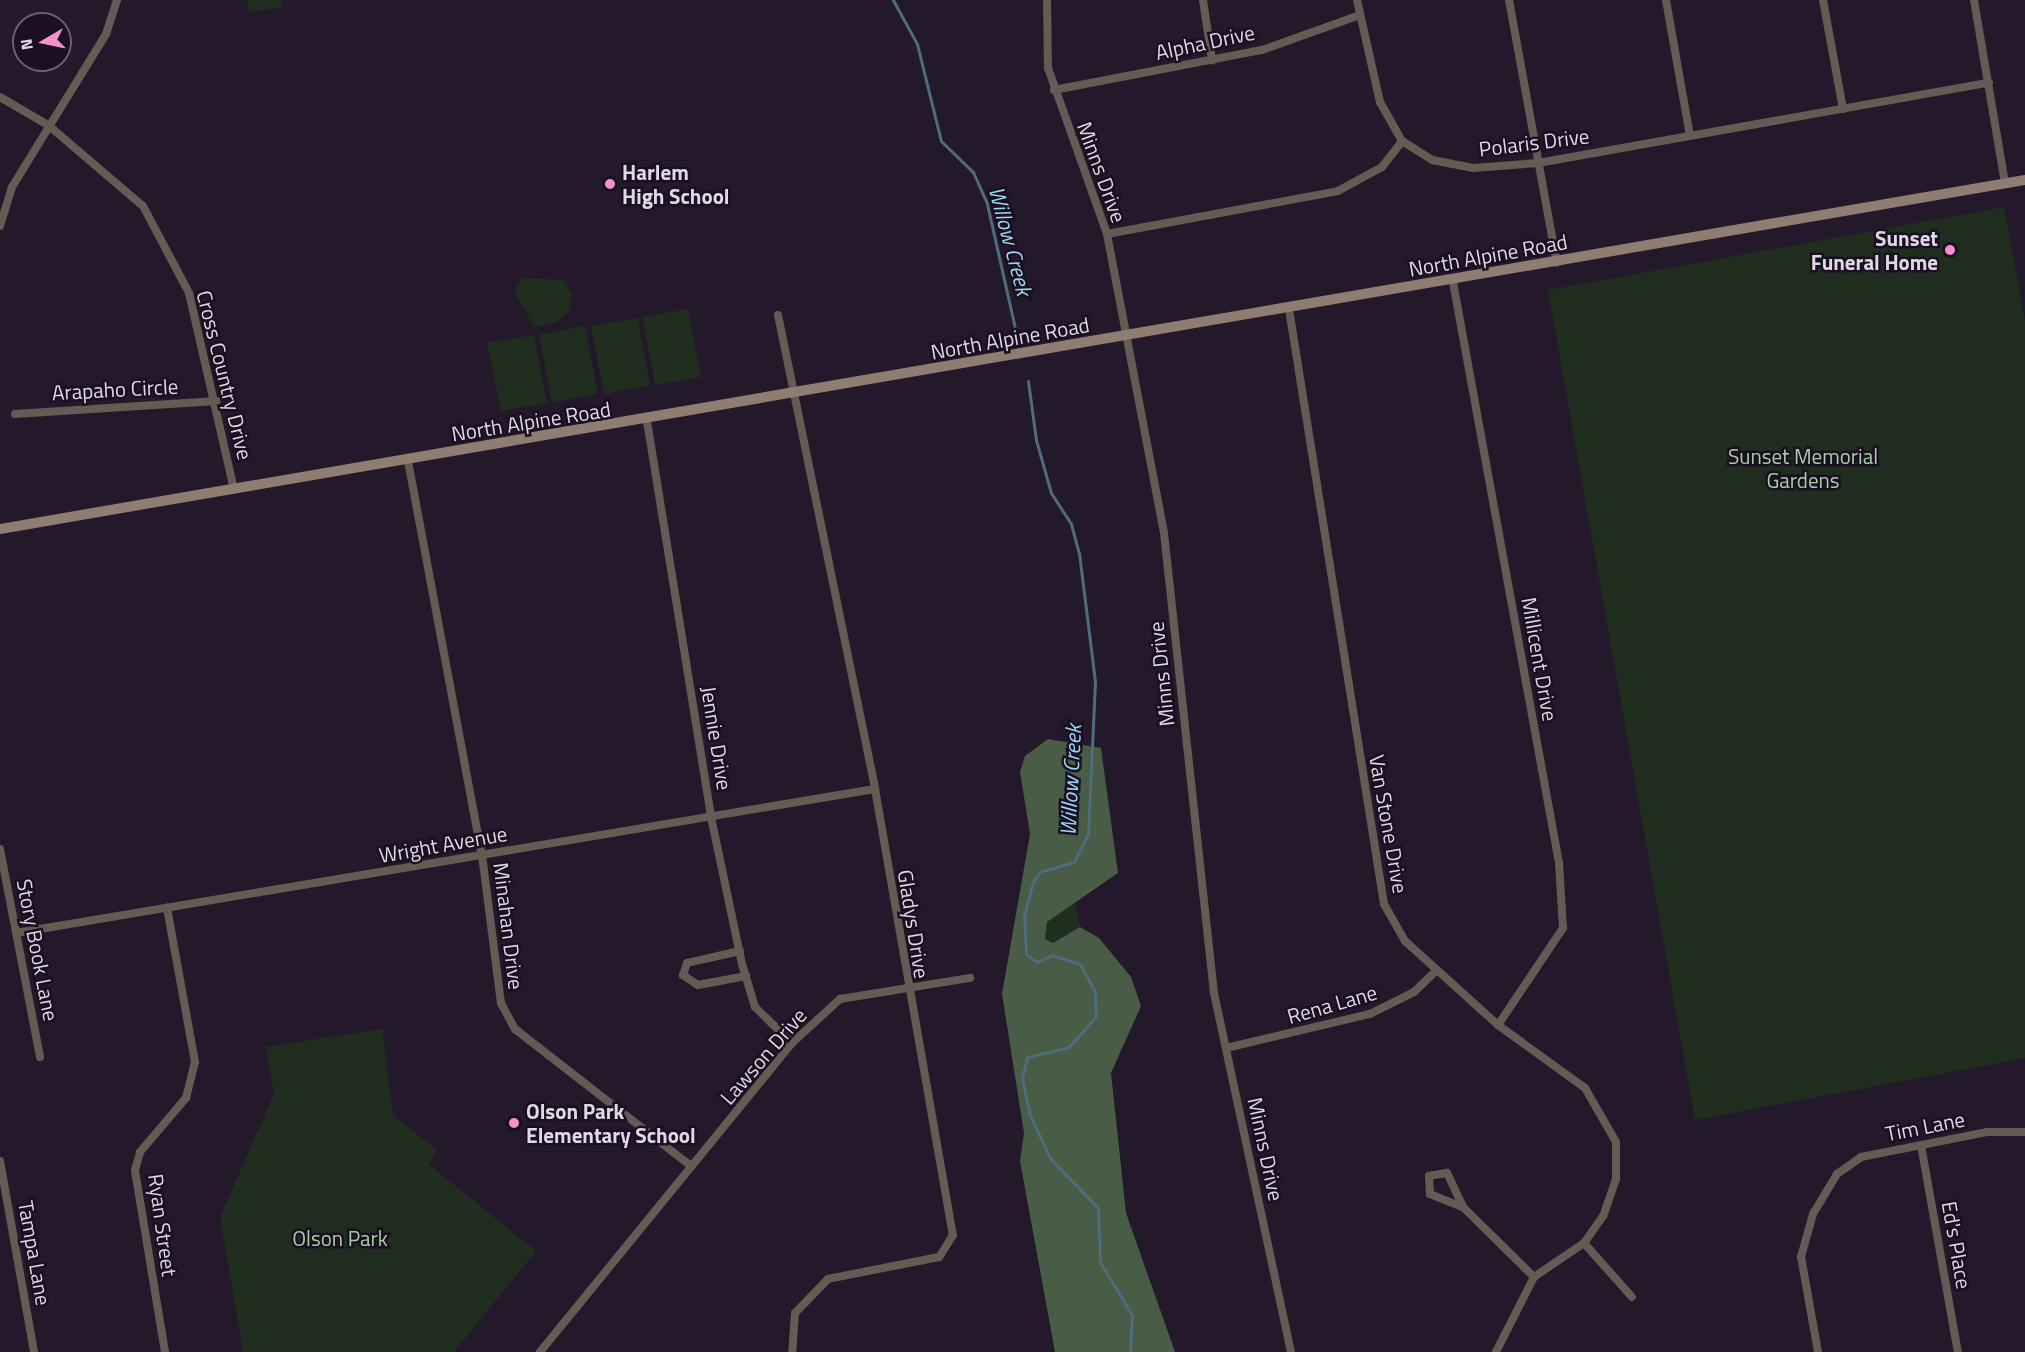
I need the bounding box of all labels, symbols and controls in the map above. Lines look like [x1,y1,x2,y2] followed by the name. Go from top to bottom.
[12,12,72,72] north arrow
[1153,19,1257,65] street label: Alpha Drive
[13,37,39,52] text: N
[1072,118,1132,226] street label: Minns Drive
[1477,123,1591,161] street label: Polaris Drive
[622,159,729,209] place label: Harlem High School
[603,177,617,191] marker: Harlem High School
[983,184,1037,298] water label: Willow Creek
[1811,225,1938,275] place label: Sunset Funeral Home
[1407,229,1569,281] street label: North Alpine Road
[1943,243,1957,257] marker: Sunset Funeral Home
[192,288,258,462] street label: Cross Country Drive
[929,312,1091,364] street label: North Alpine Road
[51,373,179,405] street label: Arapaho Circle
[450,396,612,446] street label: North Alpine Road
[1728,443,1878,493] park label: Sunset Memorial Gardens
[1517,595,1563,723] street label: Millicent Drive
[1143,620,1179,728] street label: Minns Drive
[696,684,738,792] street label: Jennie Drive
[1055,724,1087,836] water label: Willow Creek
[1364,753,1414,895] street label: Van Stone Drive
[377,820,509,868] street label: Wright Avenue
[489,861,529,991] street label: Minahan Drive
[893,868,935,980] street label: Gladys Drive
[12,877,64,1023] street label: Story Book Lane
[1284,979,1380,1029] street label: Rena Lane
[714,1003,812,1109] street label: Lawson Drive
[1243,1095,1289,1203] street label: Minns Drive
[526,1098,696,1148] place label: Olson Park Elementary School
[1883,1106,1967,1146] street label: Tim Lane
[507,1116,521,1130] marker: Olson Park Elementary School
[143,1172,183,1278] street label: Ryan Street
[13,1199,57,1307] street label: Tampa Lane
[1937,1199,1977,1291] street label: Ed's Place
[292,1225,388,1251] park label: Olson Park

